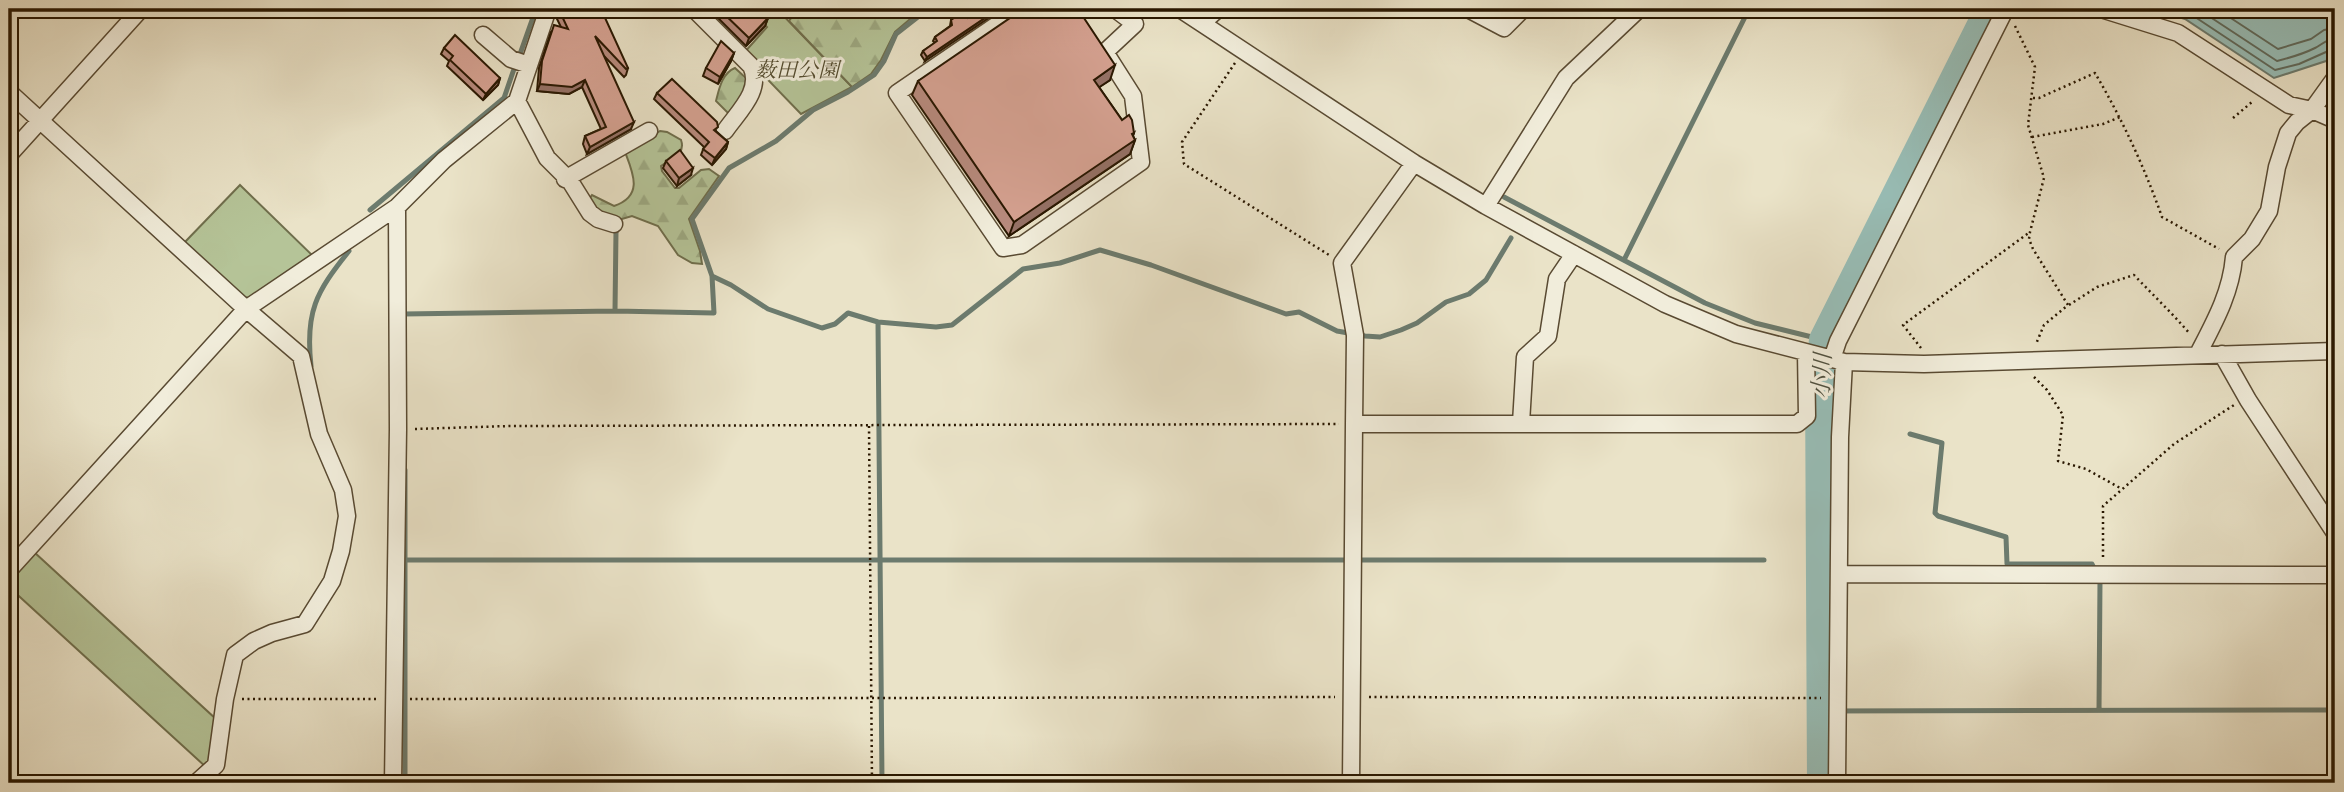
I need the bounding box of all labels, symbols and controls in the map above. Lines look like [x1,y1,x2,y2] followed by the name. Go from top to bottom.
[755,58,842,82] park label: 薮田公園
[1807,349,1837,400] water label: 小川

